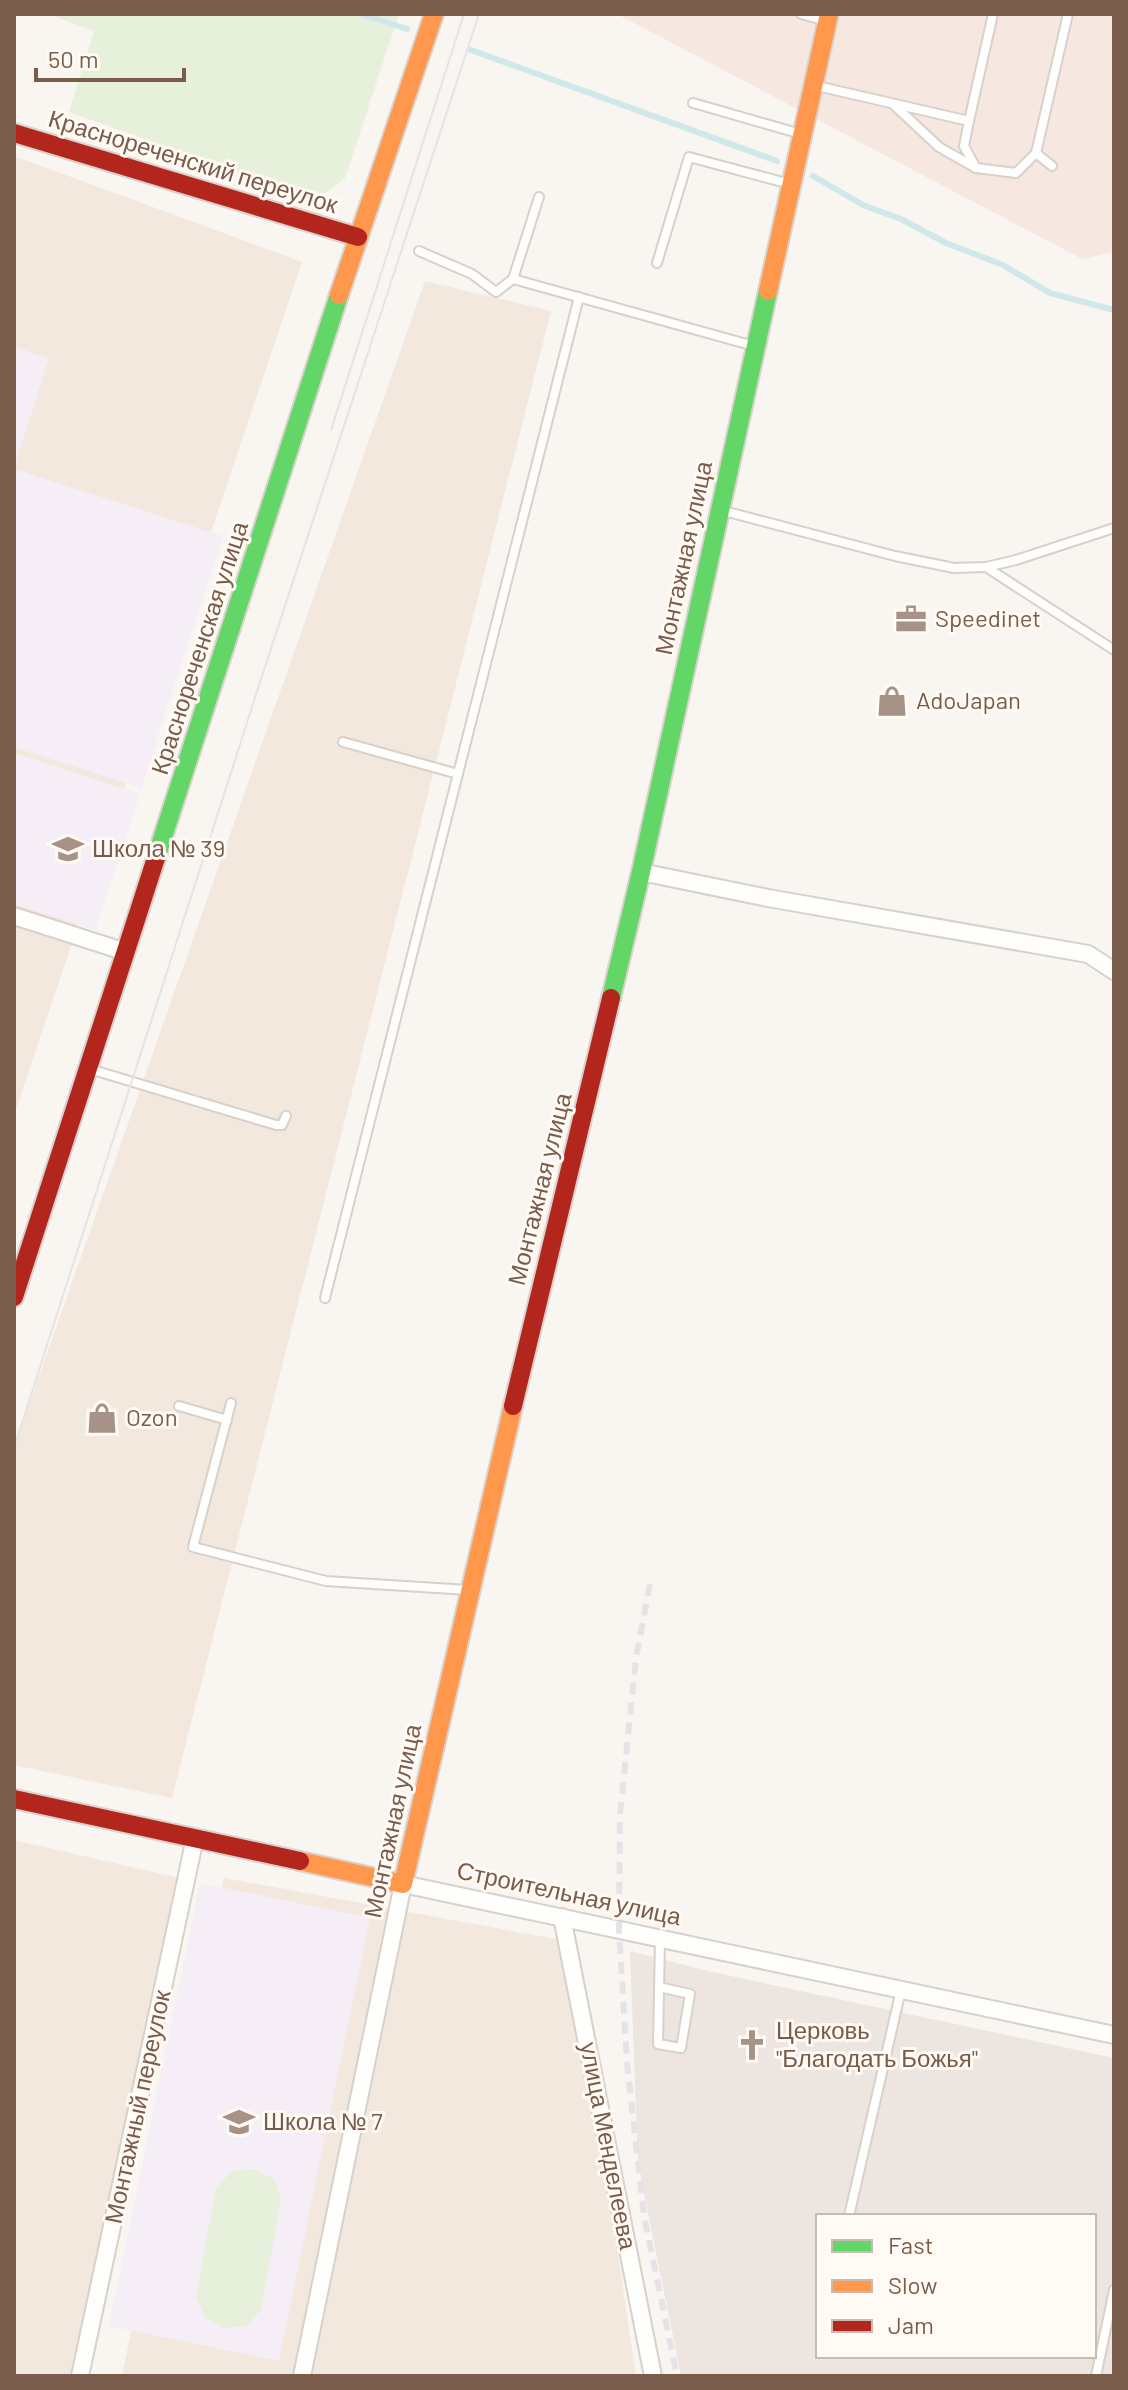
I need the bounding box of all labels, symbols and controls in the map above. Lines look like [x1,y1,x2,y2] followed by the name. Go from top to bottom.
[36,32,184,82] scale bar
[48,44,99,73] text: 50 m
[45,103,342,219] street label: Краснореченский переулок
[648,458,717,657] street label: Монтажная улица
[144,517,253,778] street label: Краснореченская улица
[894,602,928,636] office icon: Speedinet
[935,603,1041,632] place label: Speedinet
[875,684,909,718] shop icon: AdoJapan
[916,685,1021,714] place label: AdoJapan
[51,832,85,866] school or university icon: Школа № 39
[92,833,225,862] place label: Школа № 39
[501,1089,577,1288] street label: Монтажная улица
[85,1401,119,1435] shop icon: Ozon
[126,1402,178,1431] place label: Ozon
[357,1721,426,1920] street label: Монтажная улица
[454,1855,685,1931] street label: Строительная улица
[98,1987,176,2226] street label: Монтажный переулок
[776,2015,978,2072] place label: Церковь "Благодать Божья"
[735,2028,769,2062] church icon: Церковь "Благодать Божья"
[575,2040,644,2253] street label: улица Менделеева
[222,2105,256,2139] school or university icon: Школа № 7
[263,2106,383,2135] place label: Школа № 7
[816,2214,1096,2358] legend
[888,2230,933,2259] text: Fast
[888,2270,937,2299] text: Slow
[888,2310,934,2339] text: Jam

